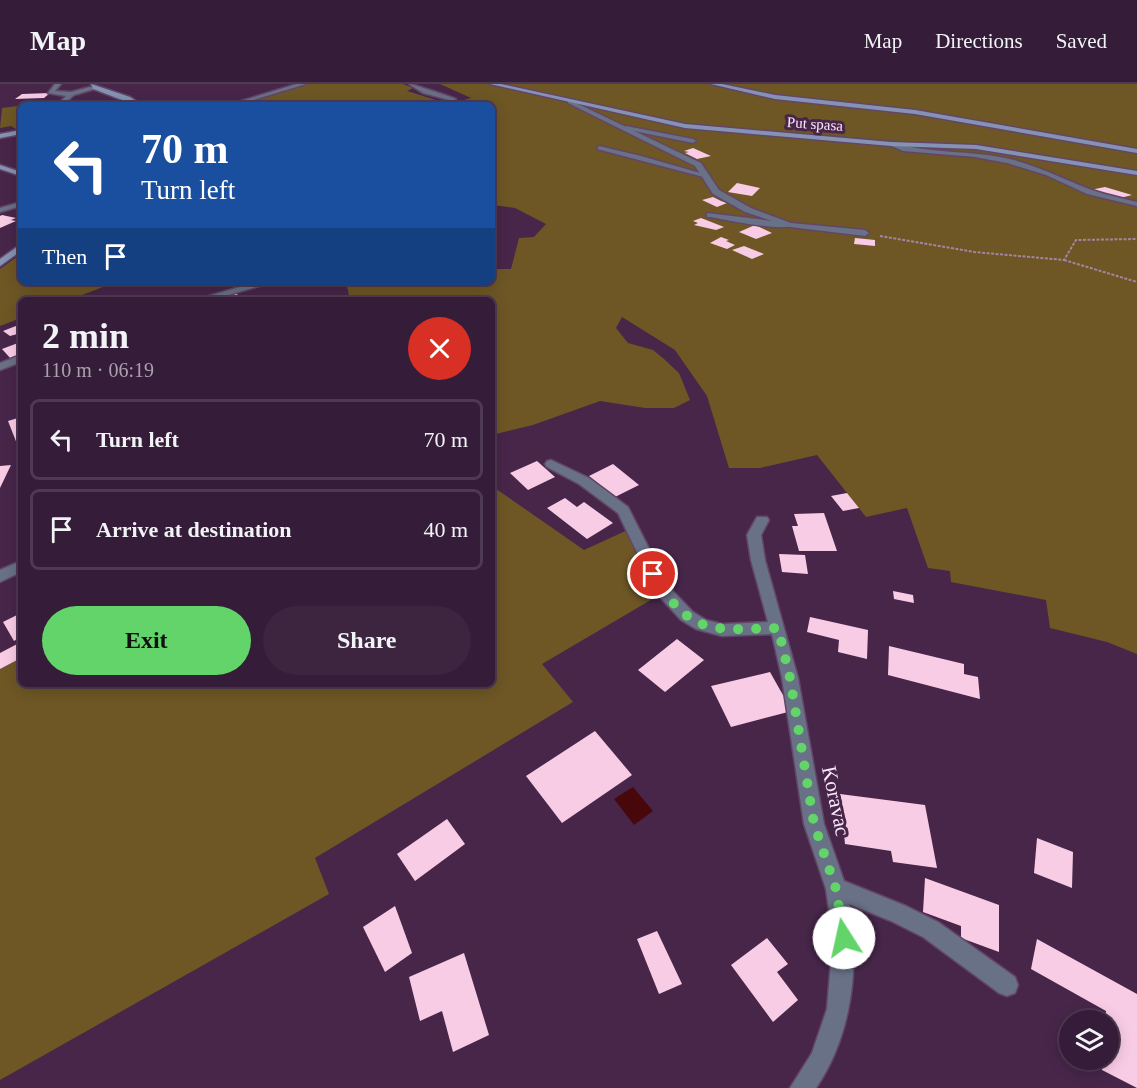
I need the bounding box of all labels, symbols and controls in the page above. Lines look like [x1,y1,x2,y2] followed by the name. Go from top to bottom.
[30,25,86,56] text: Map
[864,29,902,53] text: Map
[935,29,1023,53] text: Directions
[1056,29,1107,53] text: Saved
[786,114,844,134] street label: Put spasa
[42,126,120,204] icon: left
[141,126,229,172] text: 70 m
[141,175,235,205] text: Turn left
[99,240,132,273] icon: arrive
[42,244,87,269] text: Then
[42,316,129,356] text: 2 min
[408,317,471,380] button: close
[42,359,154,381] text: 110 m · 06:19
[45,423,78,456] icon: left
[96,427,179,452] text: Turn left
[423,427,468,452] text: 70 m
[45,513,78,546] icon: arrive
[96,517,292,542] text: Arrive at destination
[423,517,468,542] text: 40 m
[627,548,678,599] pin
[636,557,669,590] icon: arrive
[42,606,251,675] button: Exit
[263,606,471,675] button: Share
[817,764,855,838] street label: Koravac
[812,906,876,970] position arrow
[1059,1010,1119,1070] map controls
[1059,1010,1119,1070] button: layers

